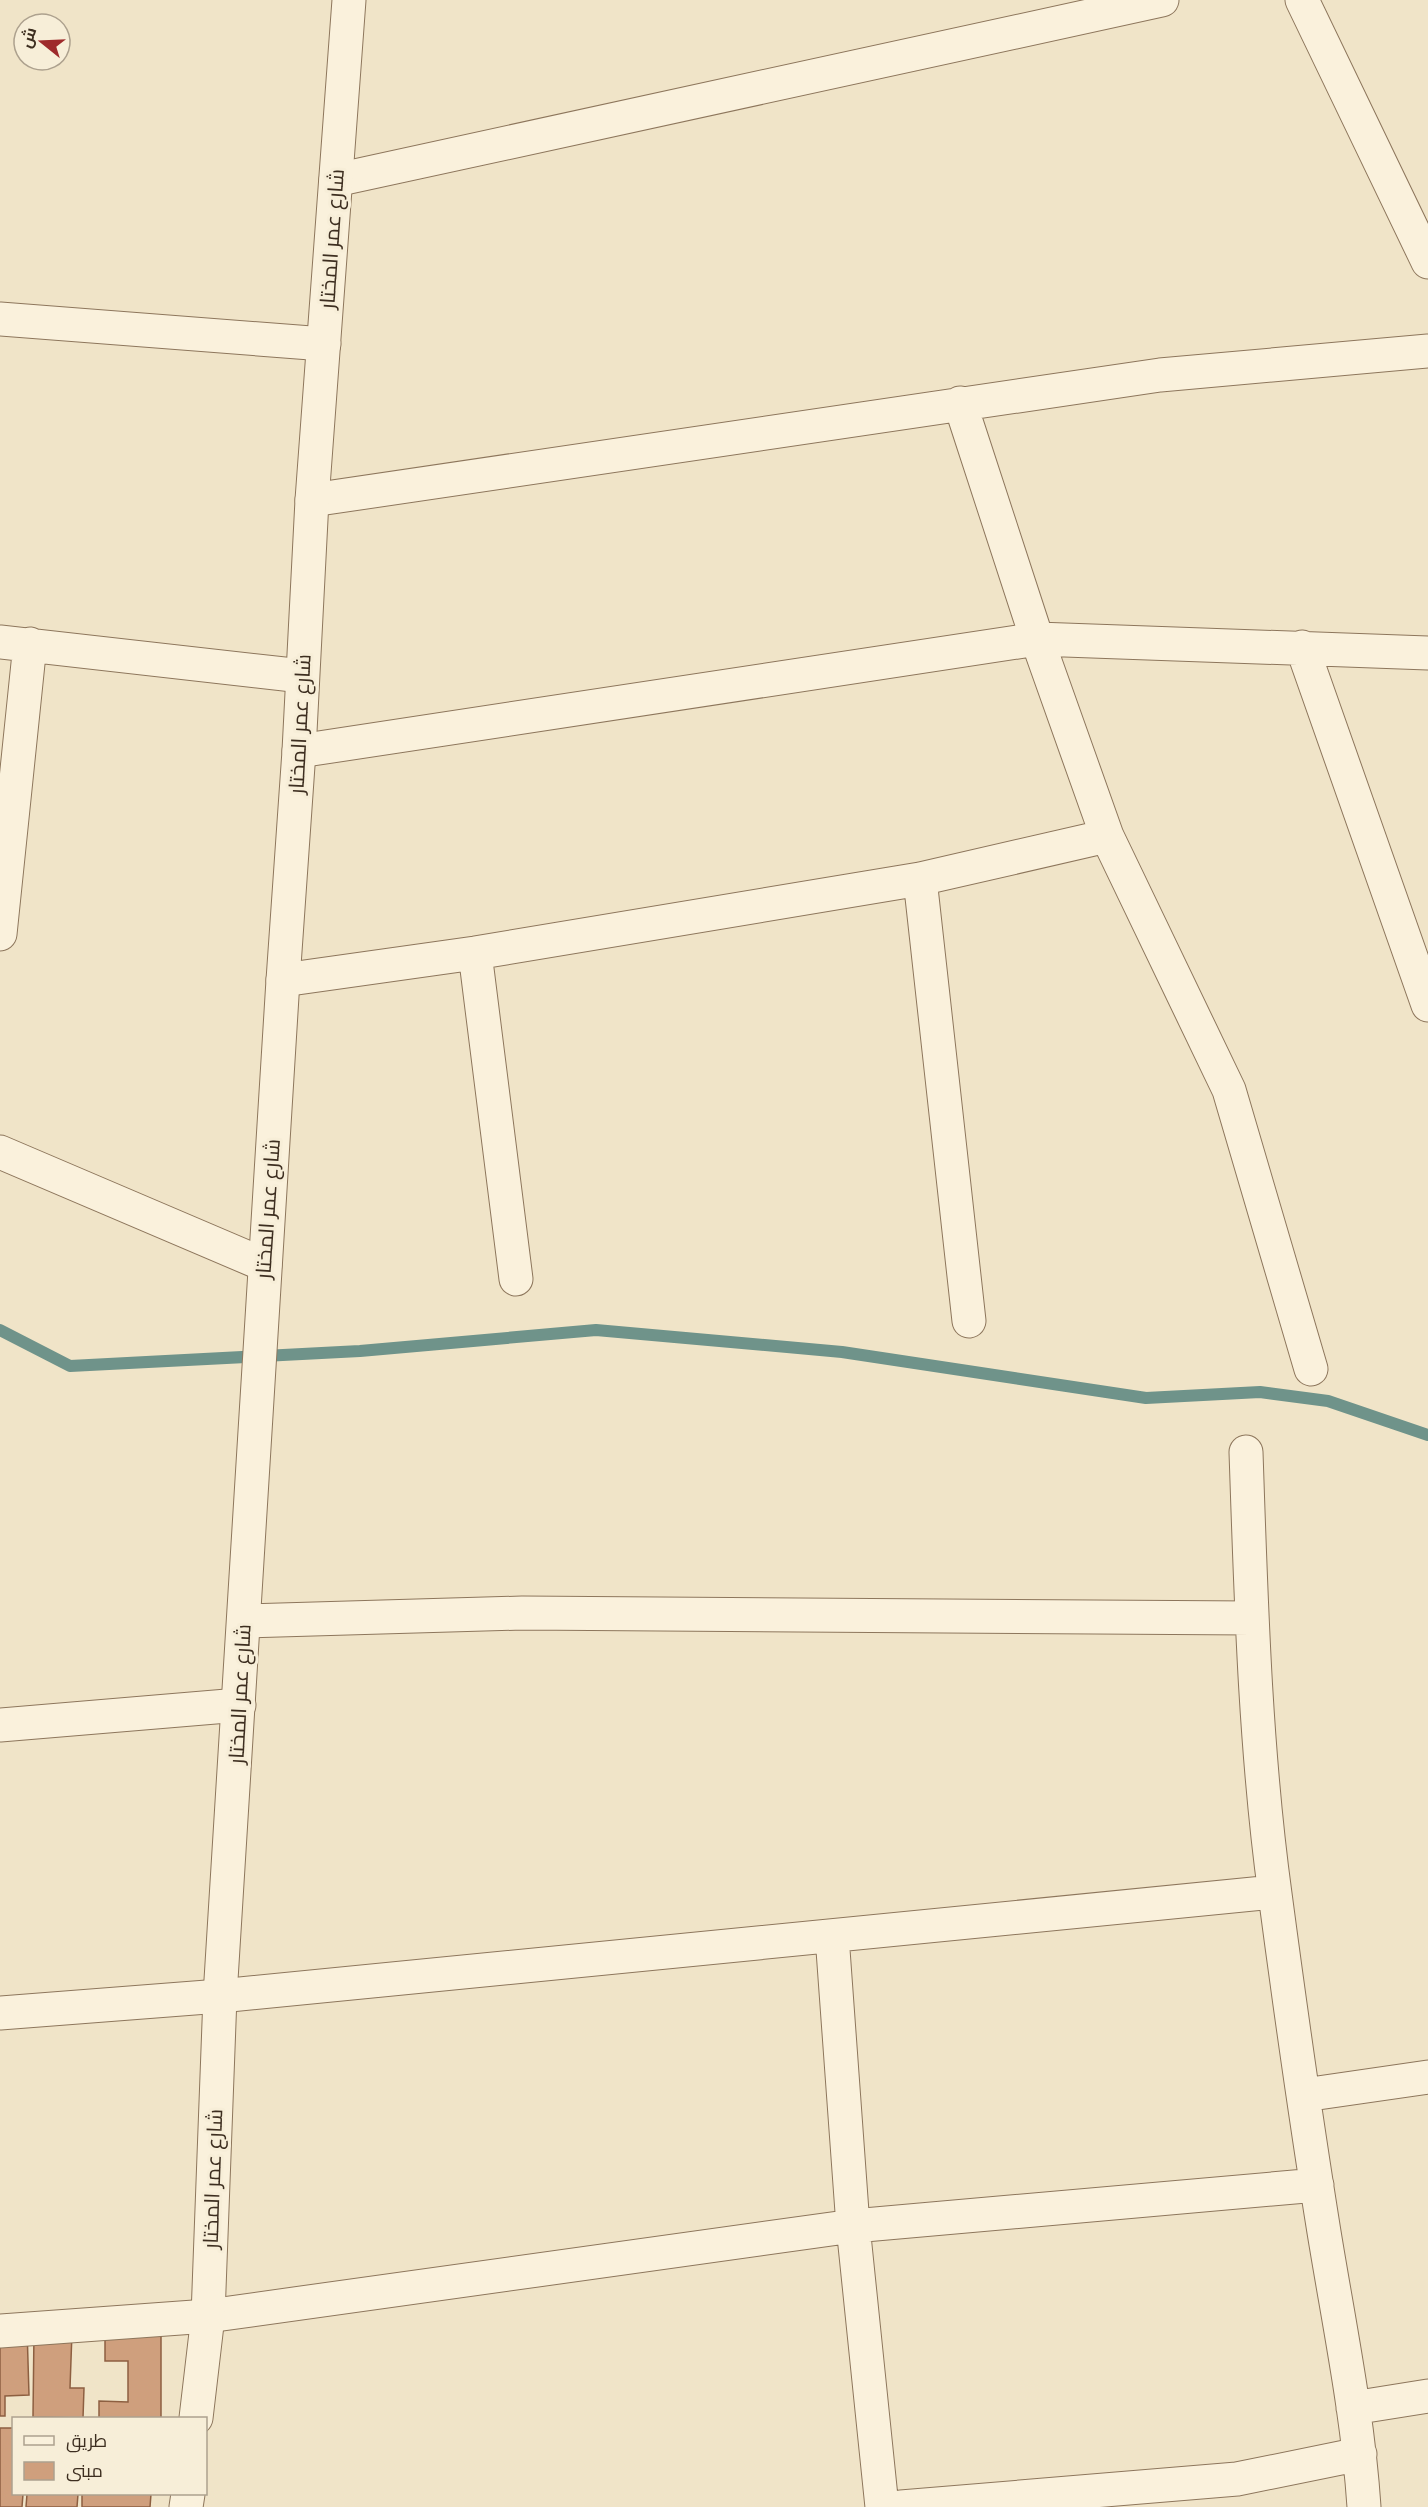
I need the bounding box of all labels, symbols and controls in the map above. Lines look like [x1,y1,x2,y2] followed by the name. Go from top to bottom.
[12,12,72,72] north arrow
[14,24,43,51] text: ش
[312,168,354,311] street label: شارع عمر المختار
[281,653,321,796] street label: شارع عمر المختار
[248,1138,290,1281] street label: شارع عمر المختار
[221,1623,261,1766] street label: شارع عمر المختار
[196,2108,232,2251] street label: شارع عمر المختار
[12,2417,207,2495] legend
[66,2428,107,2455] text: طريق
[66,2458,103,2485] text: مبنى

